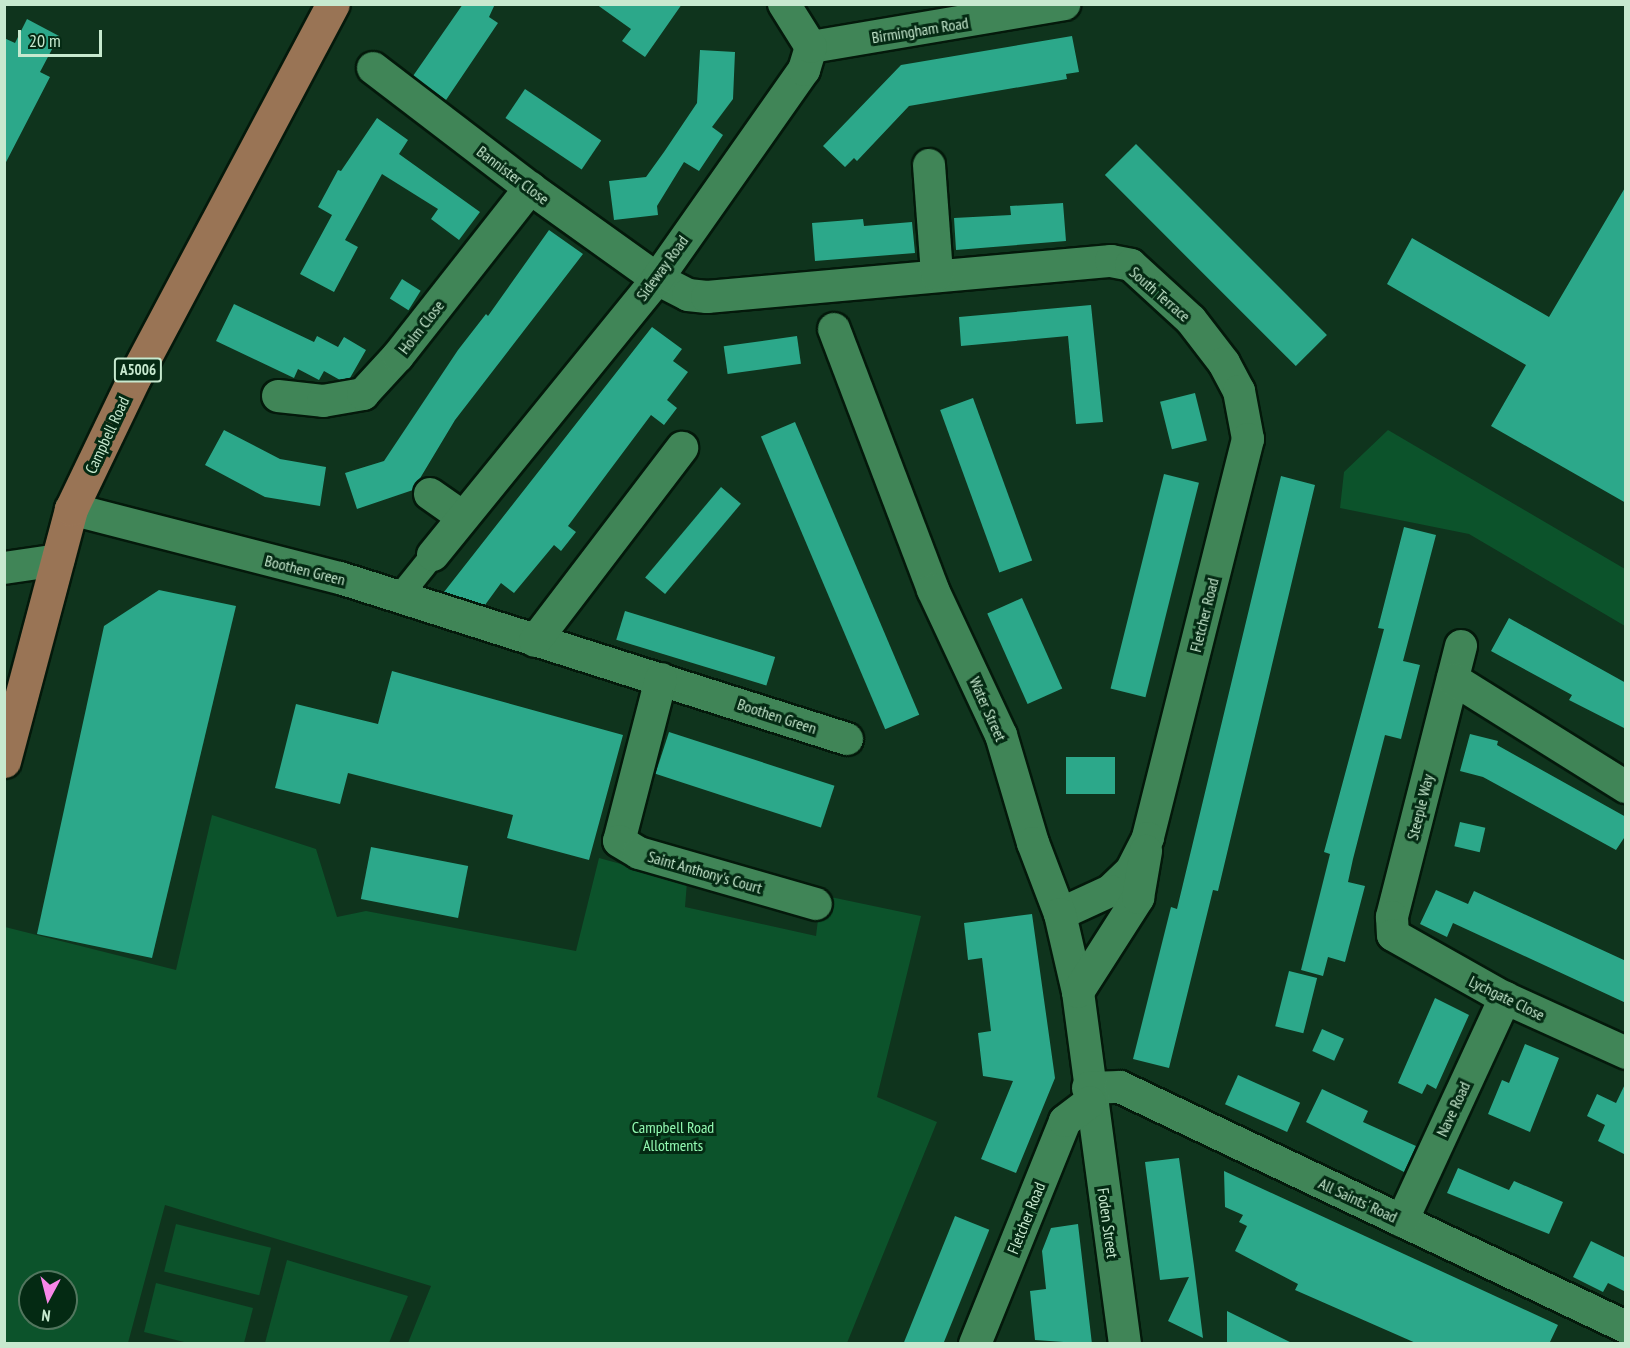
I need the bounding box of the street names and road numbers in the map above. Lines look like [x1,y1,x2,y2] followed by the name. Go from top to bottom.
[870,13,970,47] street label: Birmingham Road
[473,142,553,208] street label: Bannister Close
[632,232,692,304] street label: Sideway Road
[1125,262,1195,326] street label: South Terrace
[394,296,448,358] street label: Holm Close
[112,358,164,382] road number: A5006
[81,394,133,476] street label: Campbell Road
[263,551,347,589] street label: Boothen Green
[1186,576,1222,654] street label: Fletcher Road
[965,674,1011,744] street label: Water Street
[735,694,819,738] street label: Boothen Green
[1403,772,1437,842] street label: Steeple Way
[646,846,764,898] street label: Saint Anthony's Court
[1466,971,1548,1025] street label: Lychgate Close
[1432,1078,1474,1140] street label: Nave Road
[1315,1173,1401,1227] street label: All Saints' Road
[1003,1179,1049,1257] street label: Fletcher Road
[1094,1187,1122,1259] street label: Foden Street

